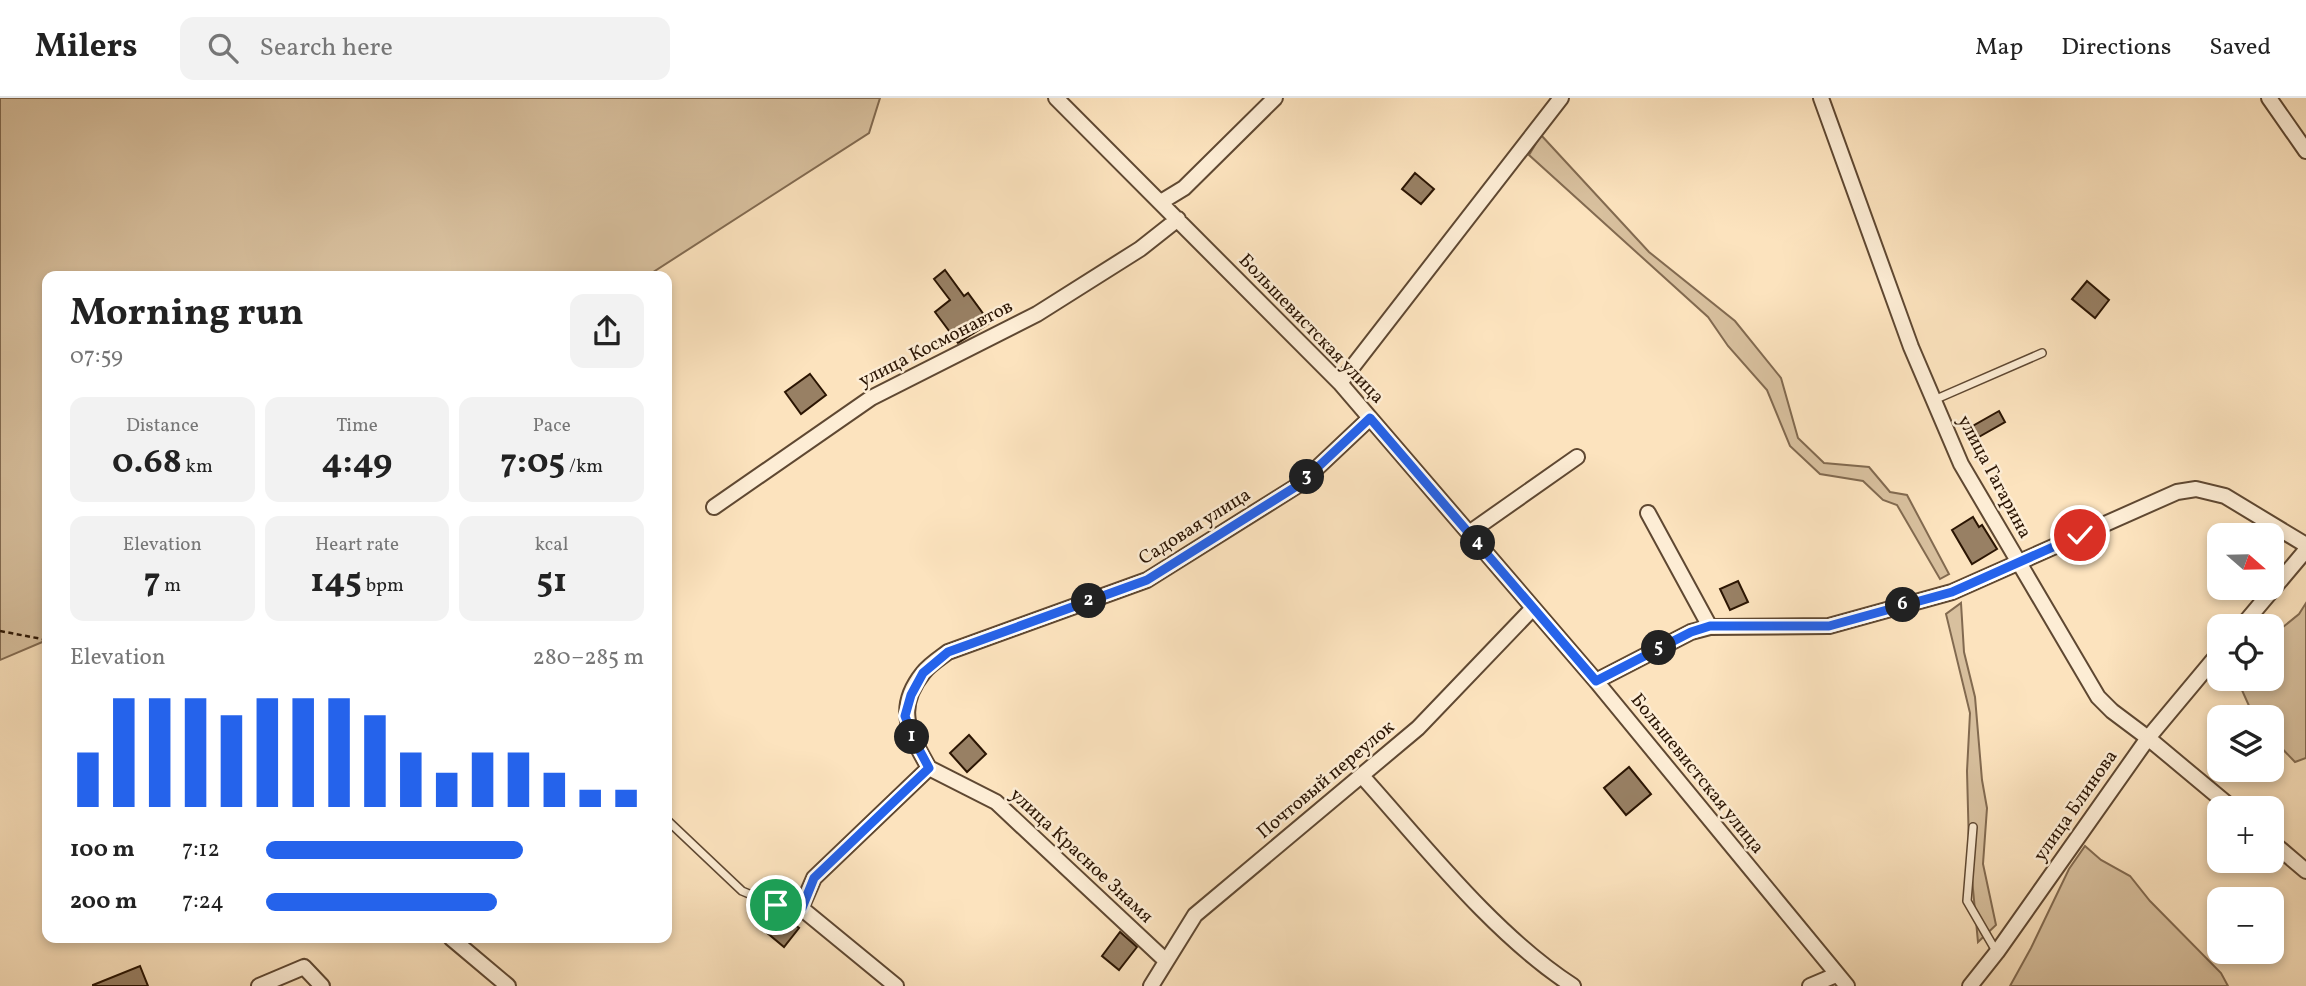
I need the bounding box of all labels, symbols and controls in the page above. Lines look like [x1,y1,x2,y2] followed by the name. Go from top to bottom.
[180,17,670,80] search box
[35,25,138,71] text: Milers
[204,29,242,67] icon: search
[260,30,393,66] text: Search here
[1975,31,2023,65] text: Map
[2061,31,2171,65] text: Directions
[2209,31,2271,65] text: Saved
[1232,248,1390,410] street label: Большевистская улица
[70,288,304,341] text: Morning run
[570,294,644,368] button: share
[854,294,1018,394] street label: улица Космонавтов
[70,341,123,373] text: 07:59
[1951,411,2037,543] street label: улица Гагарина
[126,413,199,439] text: Distance
[336,413,378,439] text: Time
[533,413,571,439] text: Pace
[112,439,182,487] text: 0.68
[322,439,392,487] text: 4:49
[500,439,565,487] text: 7:05
[182,454,213,480] text: km
[565,454,603,480] text: /km
[1290,460,1324,494] pin: 3
[1302,463,1311,489] text: 3
[1134,482,1256,572] street label: Садовая улица
[2050,505,2110,565] pin
[2061,516,2099,554] icon: check
[2207,523,2284,600] north arrow
[2207,523,2284,964] map controls
[1460,526,1496,560] pin: 4
[1472,529,1483,555] text: 4
[123,532,202,558] text: Elevation
[315,532,399,558] text: Heart rate
[535,532,569,558] text: kcal
[144,558,160,606] text: 7
[310,558,362,606] text: 145
[536,558,567,606] text: 51
[160,573,181,599] text: m
[362,573,404,599] text: bpm
[1072,584,1106,618] pin: 2
[1084,587,1093,613] text: 2
[1885,588,1920,622] pin: 6
[1897,591,1908,617] text: 6
[2207,614,2284,691] button: locate
[1642,630,1676,666] pin: 5
[1654,634,1663,660] text: 5
[70,642,166,674] text: Elevation
[533,642,644,674] text: 280–285 m
[1624,688,1770,860] street label: Большевистская улица
[2207,705,2284,782] button: layers
[1252,715,1400,845] street label: Почтовый переулок
[894,720,930,754] pin: 1
[908,723,915,749] text: 1
[2028,745,2124,867] street label: улица Блинова
[1004,782,1159,930] street label: улица Красное Знамя
[2207,796,2284,873] button: +
[70,834,135,866] text: 100 m
[182,834,220,866] text: 7:12
[746,875,806,935] pin
[70,886,137,918] text: 200 m
[182,886,224,918] text: 7:24
[757,886,795,924] icon: arrive
[2207,887,2284,964] button: −

